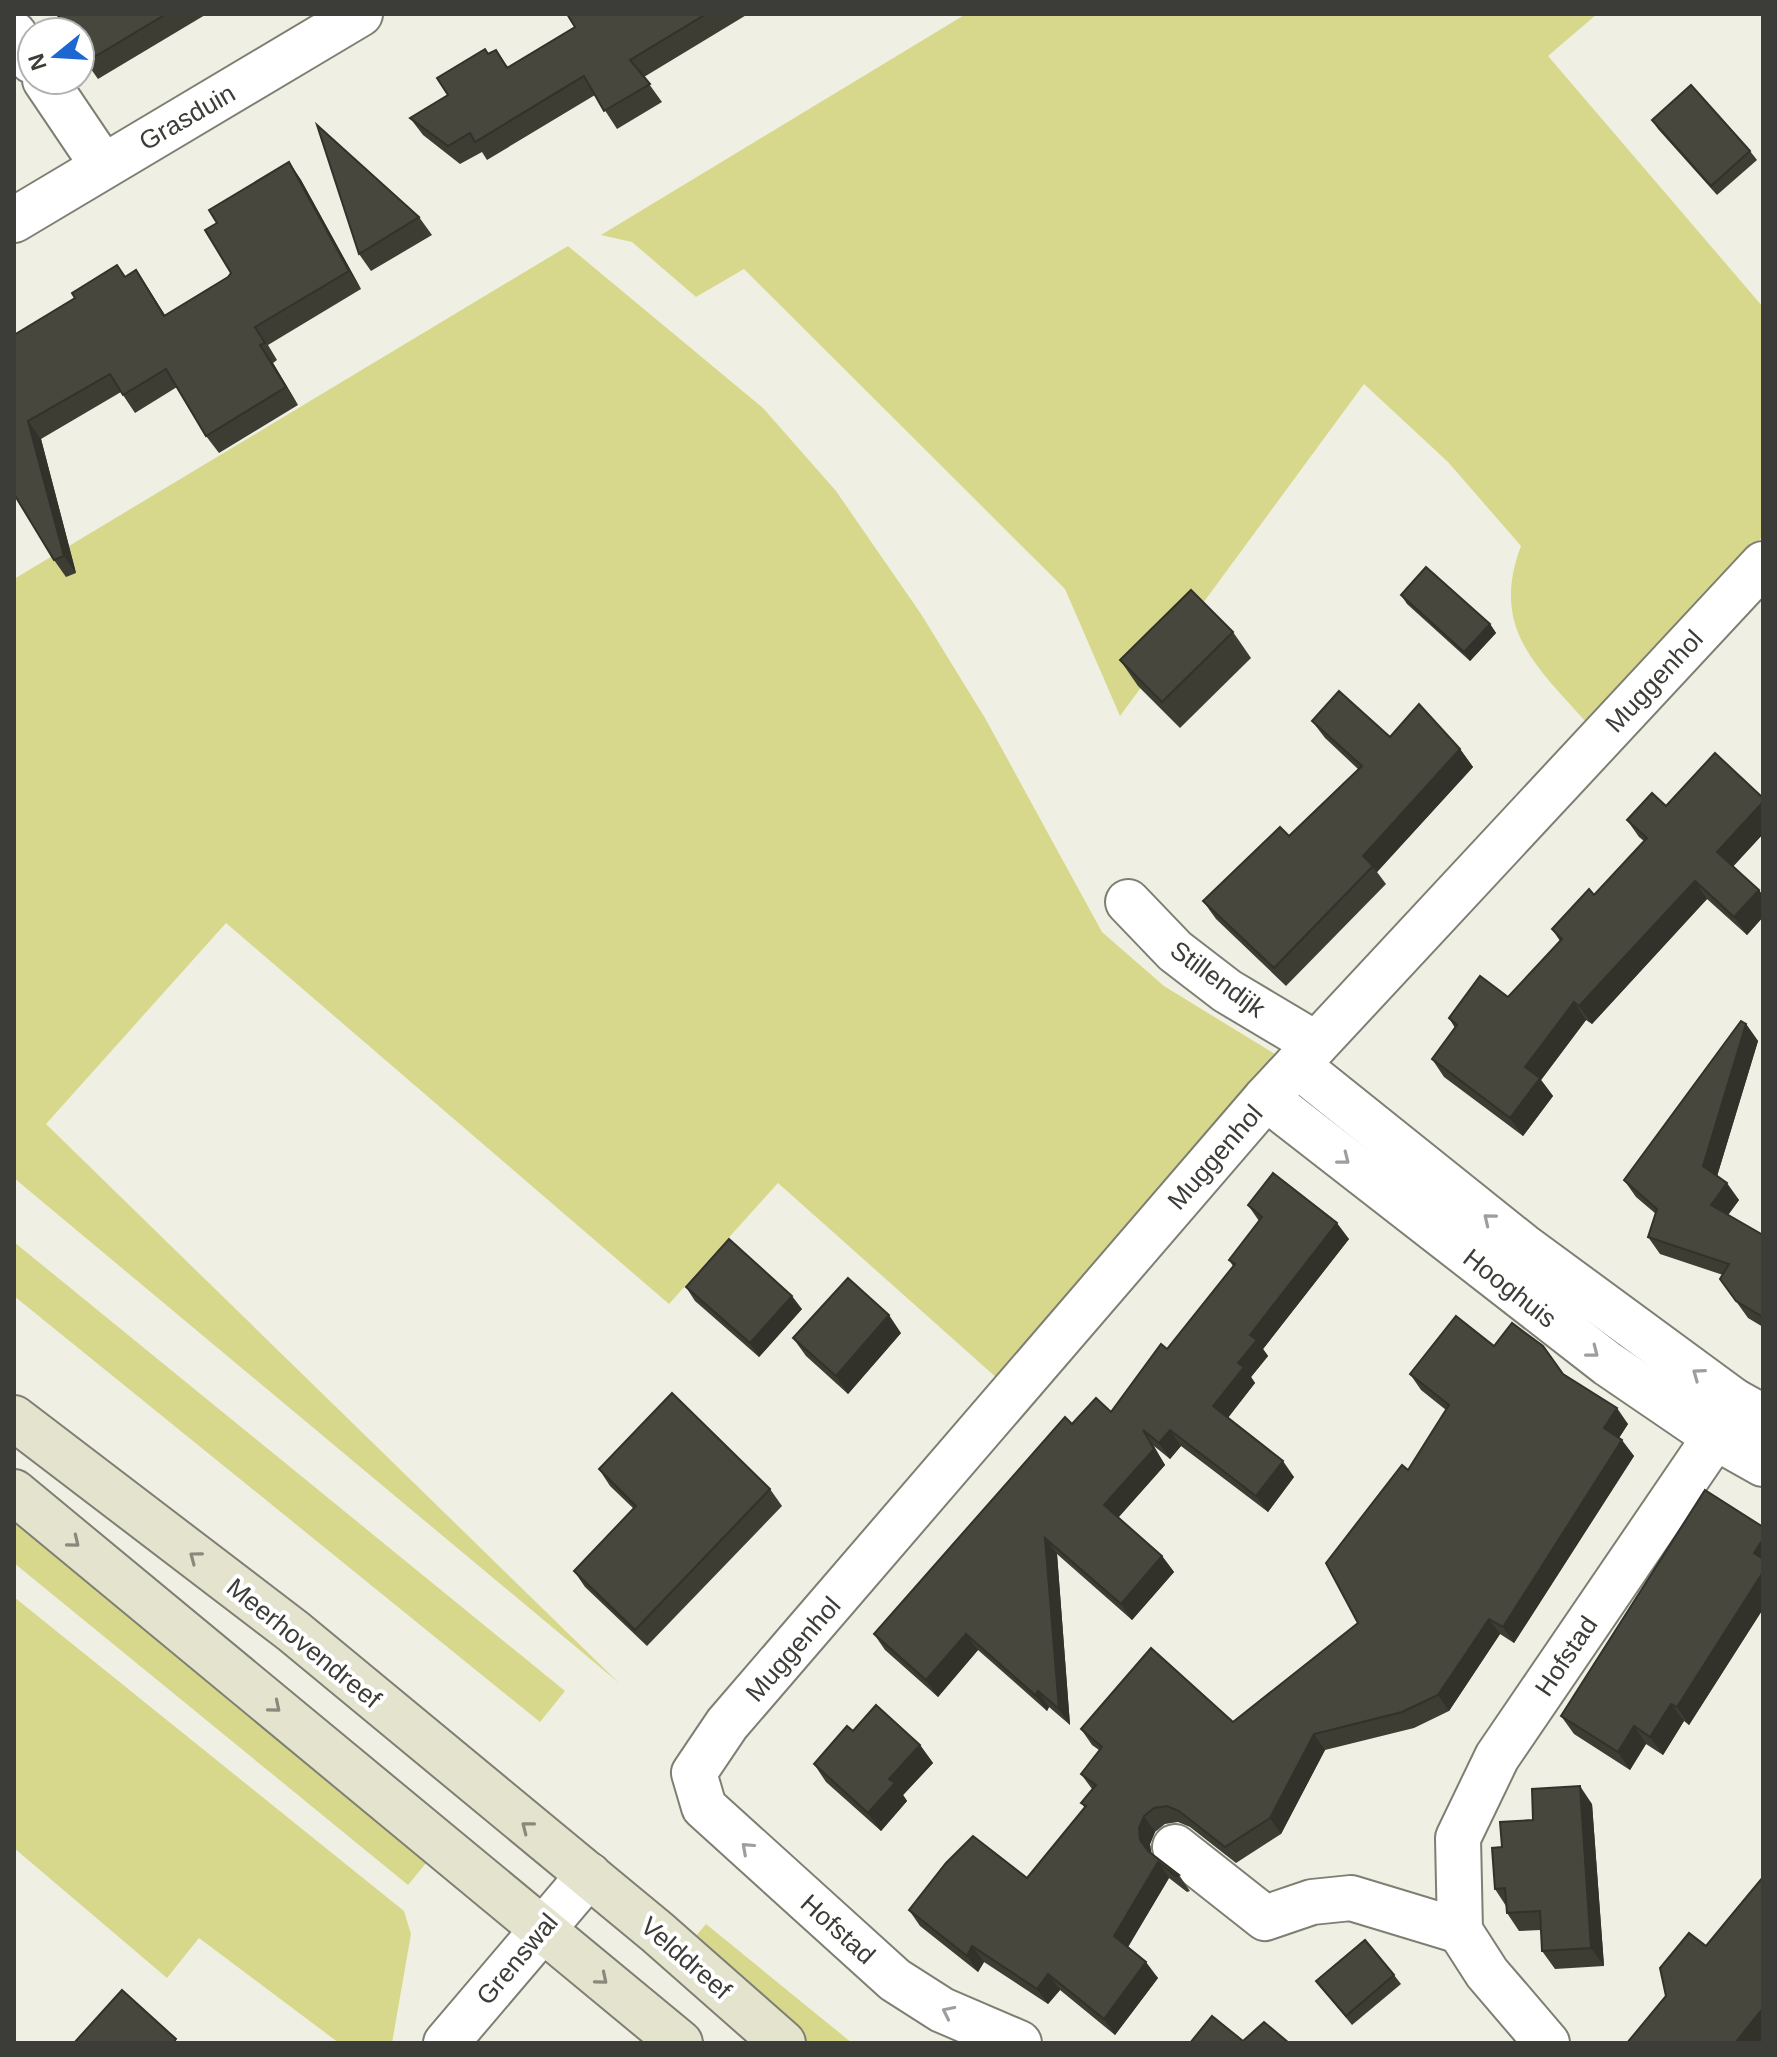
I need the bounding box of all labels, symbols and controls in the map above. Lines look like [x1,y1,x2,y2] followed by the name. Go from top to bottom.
[16,16,96,96] north arrow
[23,51,52,73] text: N
[134,78,240,156] street label: Grasduin
[1599,624,1709,738] street label: Muggenhol
[1165,935,1272,1024] street label: Stillendijk
[1161,1099,1269,1215] street label: Muggenhol
[1335,1149,1349,1163] one-way arrow
[1484,1214,1498,1229] one-way arrow
[1457,1242,1563,1334] street label: Hooghuis
[1584,1343,1599,1357] one-way arrow
[1692,1369,1707,1384] one-way arrow
[65,1532,80,1546] one-way arrow
[189,1552,204,1566] one-way arrow
[221,1572,388,1715] street label: Meerhovendreef
[739,1591,847,1707] street label: Muggenhol
[1529,1610,1603,1702] street label: Hofstad
[266,1697,280,1712] one-way arrow
[522,1822,536,1837] one-way arrow
[742,1843,757,1857] one-way arrow
[795,1888,881,1970] street label: Hofstad
[470,1907,564,2011] street label: Grenswal
[635,1911,738,2006] street label: Velddreef
[593,1969,608,1984] one-way arrow
[941,2006,956,2022] one-way arrow

